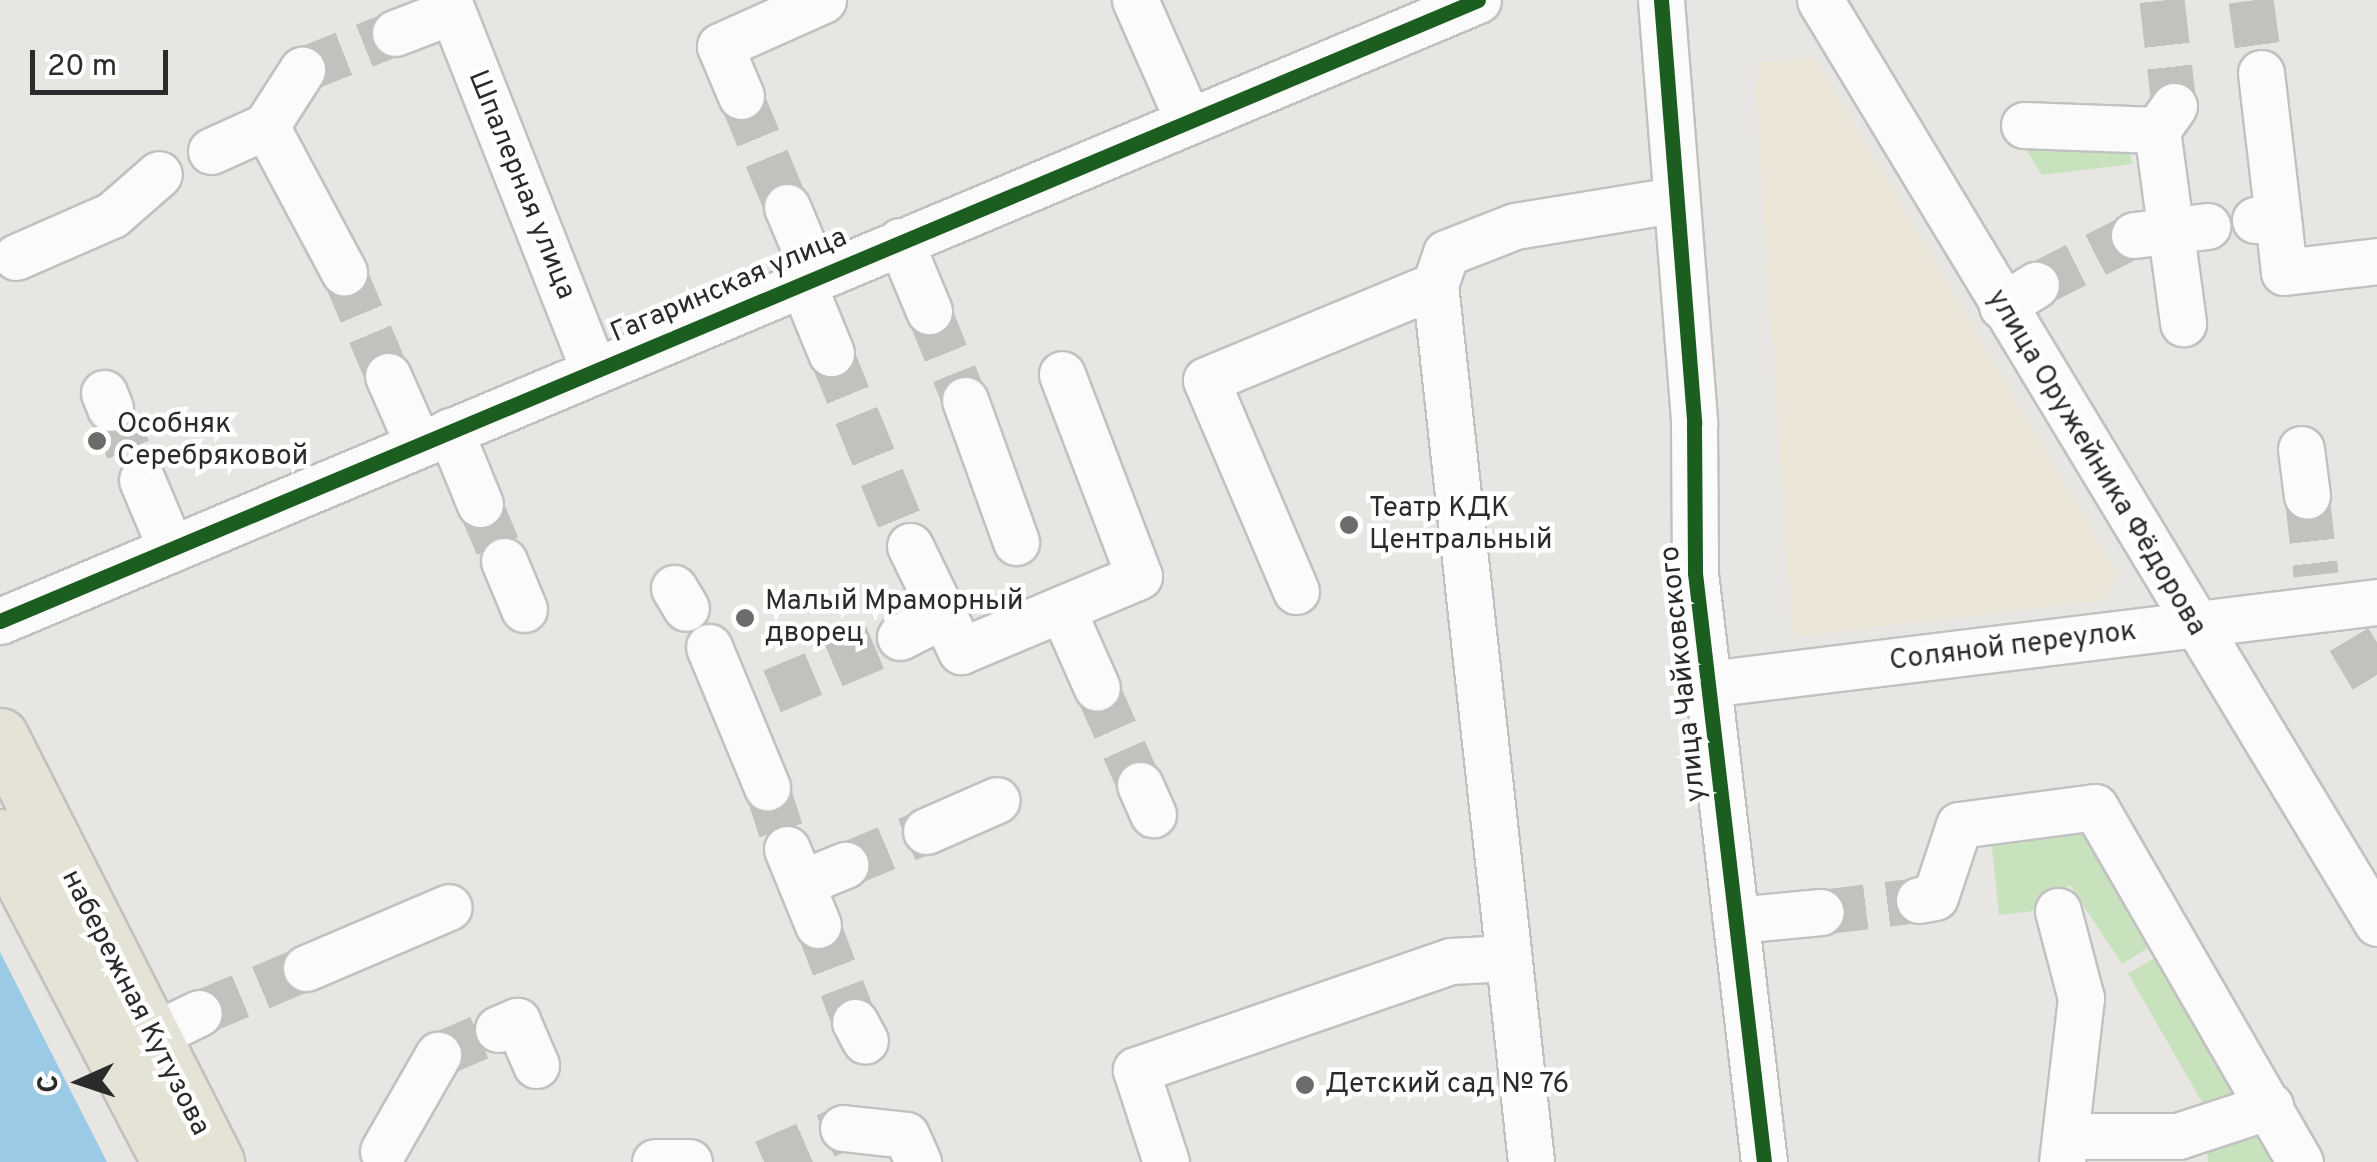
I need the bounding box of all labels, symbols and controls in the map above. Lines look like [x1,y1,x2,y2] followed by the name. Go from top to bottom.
[35,30,172,92] scale bar
[47,49,117,86] text: 20 m
[460,66,582,304] street label: Шпалерная улица
[606,221,852,351] street label: Гагаринская улица
[1979,284,2213,642] street label: улица Оружейника Фёдорова
[117,408,308,474] place label: Особняк Серебряковой
[86,430,108,452] marker: Особняк Серебряковой
[1369,492,1552,558] place label: Театр КДК Центральный
[1338,514,1360,536] marker: Театр КДК Центральный
[1654,544,1714,804] street label: улица Чайковского
[765,585,1024,651] place label: Малый Мраморный дворец
[734,607,756,629] marker: Малый Мраморный дворец
[1888,615,2138,679] street label: Соляной переулок
[53,865,217,1141] street label: набережная Кутузова
[30,1032,130,1132] north arrow
[1325,1068,1570,1102] place label: Детский сад № 76
[32,1074,68,1093] text: С
[1294,1074,1316,1096] marker: Детский сад № 76

